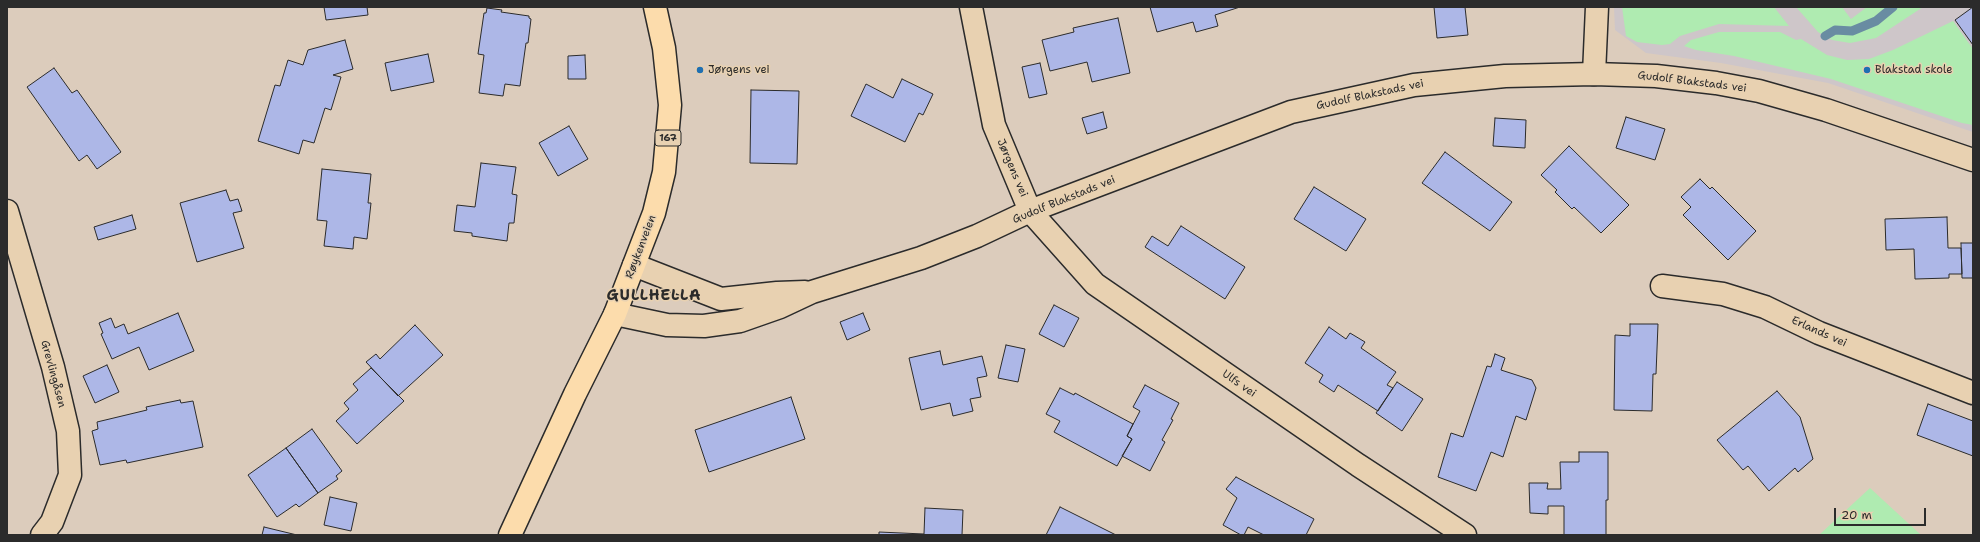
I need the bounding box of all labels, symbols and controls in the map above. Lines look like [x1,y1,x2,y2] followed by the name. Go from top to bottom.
[708,63,770,77] place label: Jørgens vei
[1875,63,1952,77] place label: Blakstad skole
[695,65,705,75] marker: Jørgens vei
[1862,65,1872,75] marker: Blakstad skole
[1637,69,1747,95] street label: Gudolf Blakstads vei
[1315,77,1425,113] street label: Gudolf Blakstads vei
[655,130,681,146] road number: 167
[994,137,1030,199] street label: Jørgens vei
[1011,173,1117,227] street label: Gudolf Blakstads vei
[623,213,659,281] street label: Røykenveien
[607,287,701,305] district label: GULLHELLA
[1789,314,1849,350] street label: Erlands vei
[38,339,68,409] street label: Grevlingåsen
[1219,368,1259,400] street label: Ulfs vei
[1836,500,1928,526] scale bar
[1841,507,1872,523] text: 20 m

